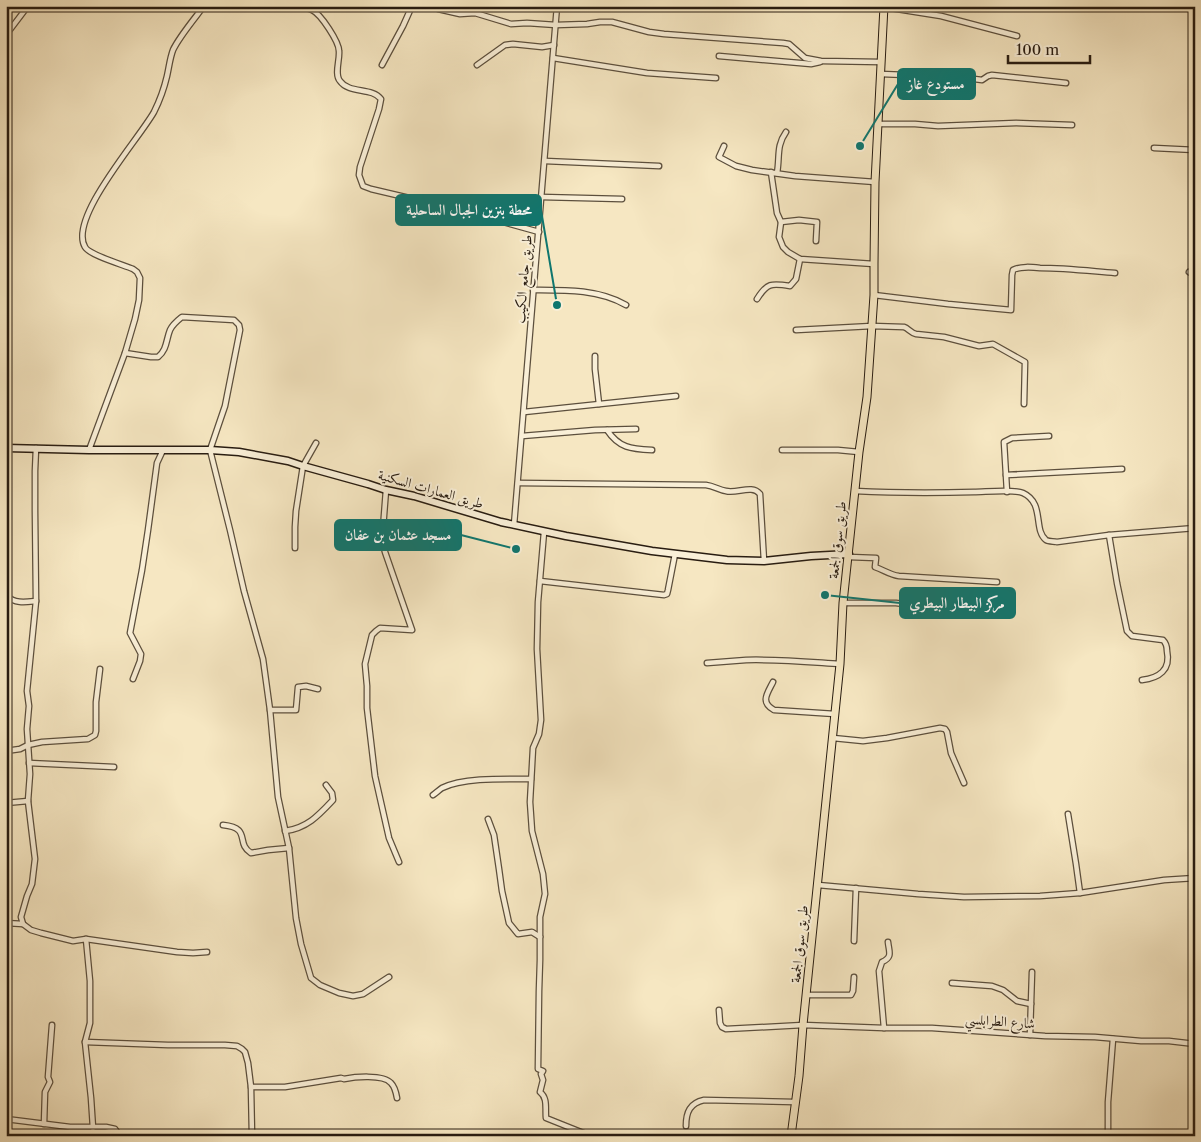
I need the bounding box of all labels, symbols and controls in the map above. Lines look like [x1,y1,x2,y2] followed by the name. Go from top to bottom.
[1008,32,1091,64] scale bar
[1016,40,1059,59] text: 100 m
[898,69,975,99] callout: مستودع غاز
[905,74,965,96] text: مستودع غاز
[396,195,541,225] callout: محطة بنزين الجبال الساحلية
[406,200,533,219] text: محطة بنزين الجبال الساحلية
[510,234,541,325] street label: طريق جامع الكيب
[376,465,486,513] street label: طريق العمارات السكنية
[824,500,850,580] street label: طريق سوق الجمعة
[335,520,461,550] callout: مسجد عثمان بن عفان
[345,525,451,544] text: مسجد عثمان بن عفان
[900,588,1015,618] callout: مركز البيطار البيطري
[909,593,1005,615] text: مركز البيطار البيطري
[786,904,812,984] street label: طريق سوق الجمعة
[964,1010,1036,1037] street label: شارع الطرابلسي

